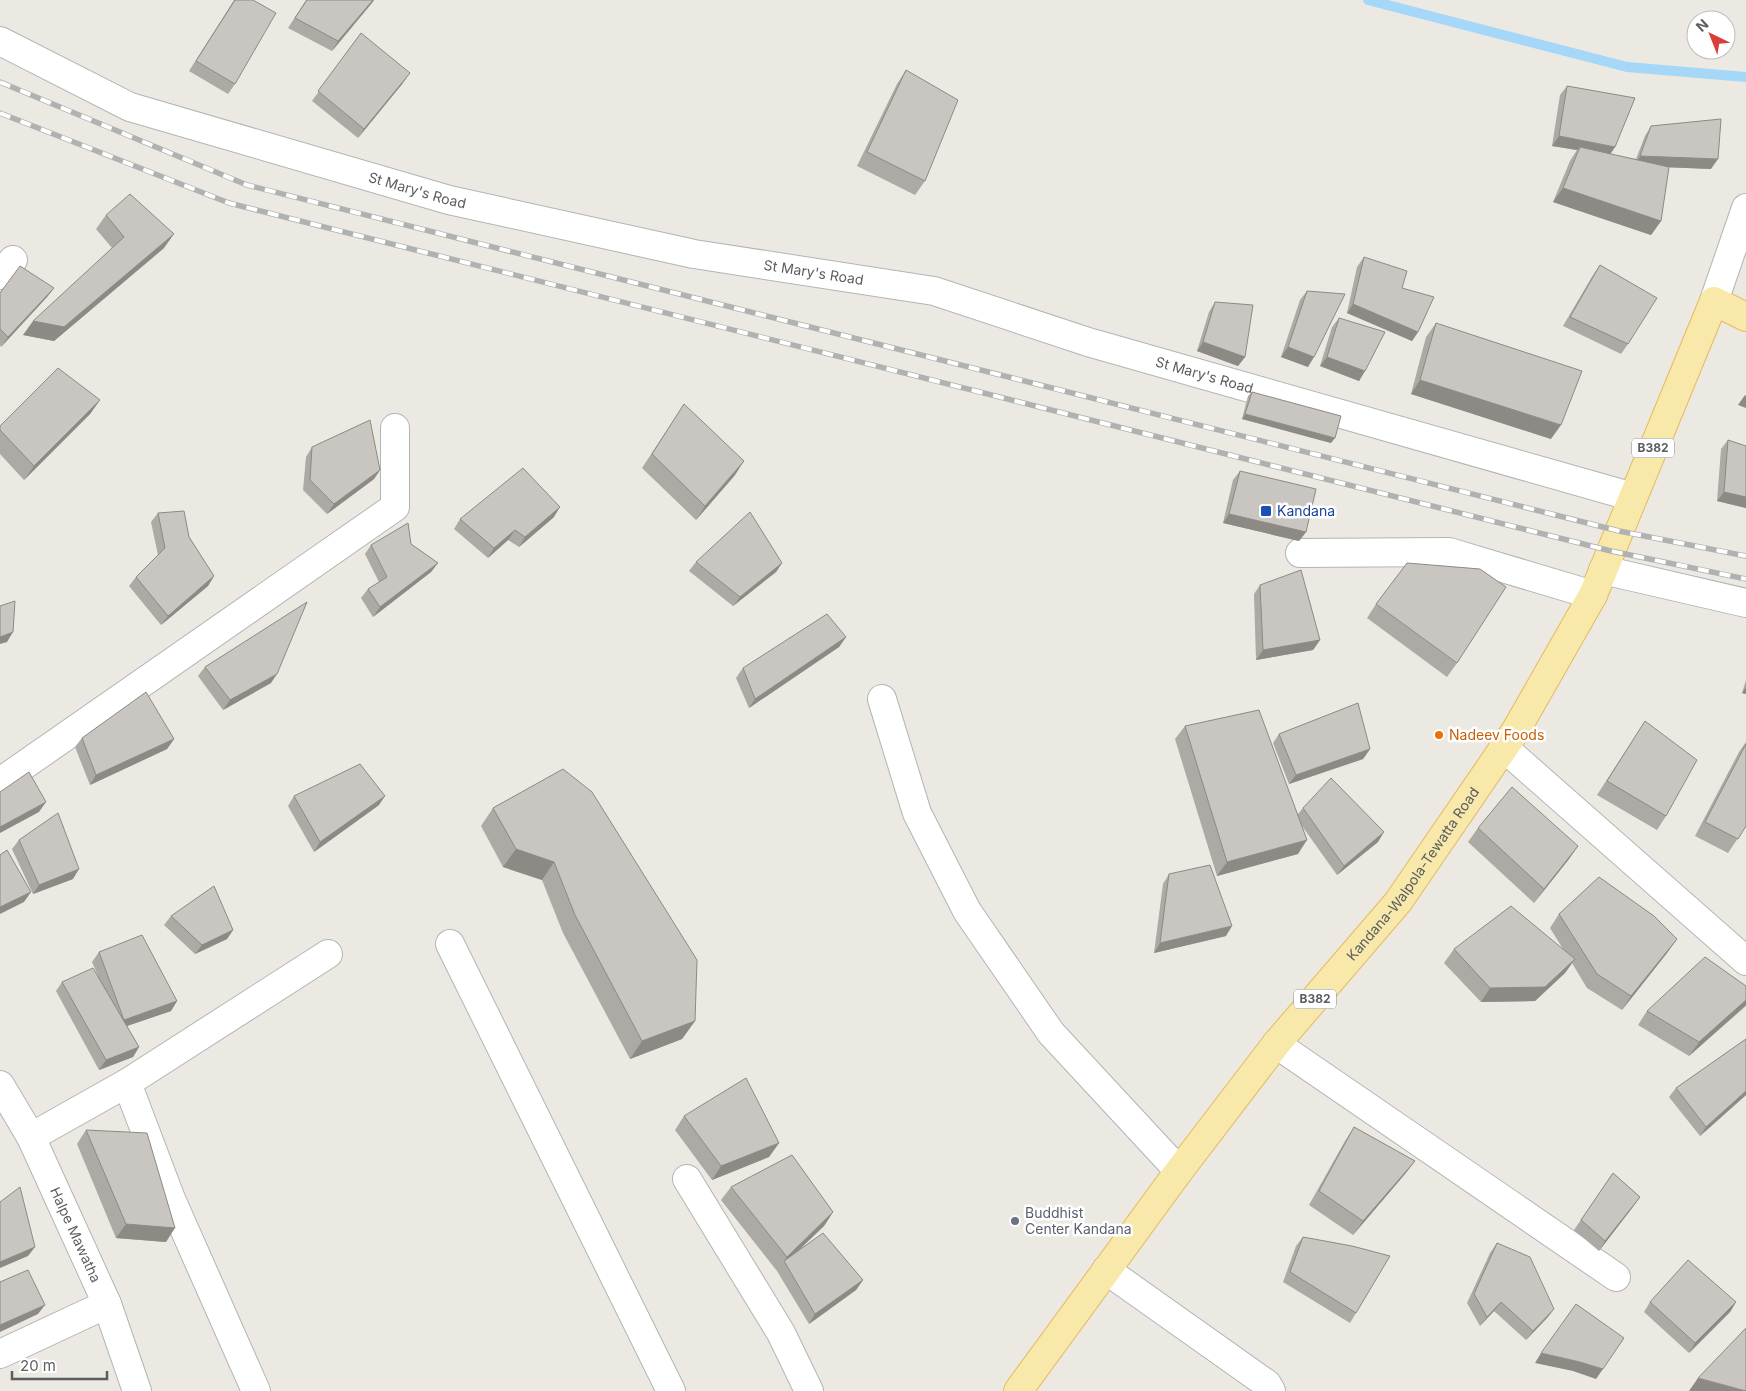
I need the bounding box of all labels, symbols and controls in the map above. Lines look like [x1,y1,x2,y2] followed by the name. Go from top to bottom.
[1686,10,1736,60] north arrow
[1692,15,1711,35] text: N
[367,168,468,212] street label: St Mary's Road
[763,256,865,288] street label: St Mary's Road
[1154,353,1255,397] street label: St Mary's Road
[1632,438,1674,458] road number: B382
[1277,502,1335,519] place label: Kandana
[1259,504,1273,518] marker: Kandana
[1449,726,1544,743] place label: Nadeev Foods
[1433,729,1445,741] marker: Nadeev Foods
[1343,784,1482,964] street label: Kandana-Walpola-Tewatta Road
[1294,990,1336,1009] road number: B382
[47,1184,105,1285] street label: Halpe Mawatha
[1025,1204,1132,1237] place label: Buddhist Center Kandana
[1009,1215,1021,1227] marker: Buddhist Center Kandana
[12,1348,108,1380] scale bar
[20,1356,56,1375] text: 20 m

